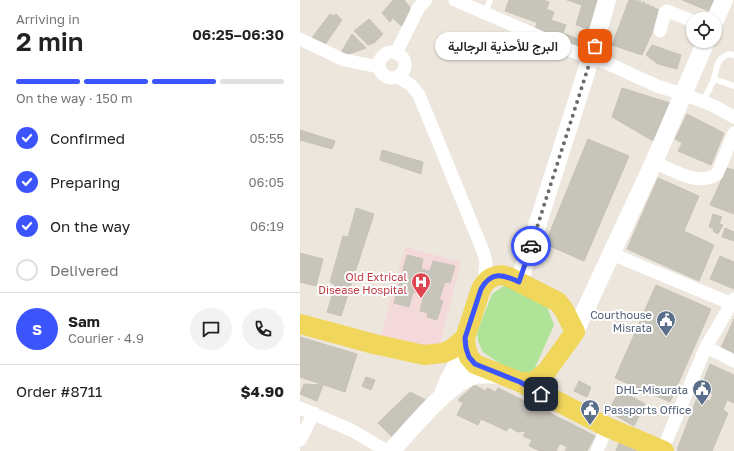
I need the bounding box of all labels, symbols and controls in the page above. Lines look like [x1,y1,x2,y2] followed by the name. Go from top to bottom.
[16,11,80,27] text: Arriving in
[686,12,722,48] map controls
[686,12,722,48] button: locate
[192,25,284,43] text: 06:25–06:30
[16,26,84,57] text: 2 min
[578,29,612,63] pin
[435,32,571,60] callout: البرج للأحذية الرجالية
[584,35,606,57] icon: bag
[448,38,558,54] text: البرج للأحذية الرجالية
[16,90,133,106] text: On the way · 150 m
[16,127,38,149] icon: check
[50,129,125,147] text: Confirmed
[249,130,284,146] text: 05:55
[16,171,38,193] icon: check
[50,173,120,191] text: Preparing
[249,174,284,190] text: 06:05
[16,215,38,237] icon: check
[50,217,130,235] text: On the way
[250,218,284,234] text: 06:19
[511,226,551,266] courier
[520,235,542,257] icon: car
[50,261,118,279] text: Delivered
[318,270,407,296] place label: Old Extrical Disease Hospital
[410,271,432,299] hospital icon: Old Extrical Disease Hospital
[190,308,232,350] button: chat
[242,308,284,350] button: phone
[590,308,652,334] place label: Courthouse Misrata
[655,309,677,337] public building icon: Courthouse Misrata
[68,312,100,330] text: Sam
[32,320,42,338] text: S
[68,330,144,346] text: Courier · 4.9
[524,377,558,411] pin
[691,378,713,406] public building icon: DHL-Misurata
[16,382,102,400] text: Order #8711
[240,382,284,400] text: $4.90
[530,383,552,405] icon: home
[616,383,688,396] place label: DHL-Misurata
[579,398,601,426] public building icon: Passports Office
[604,403,691,416] place label: Passports Office

